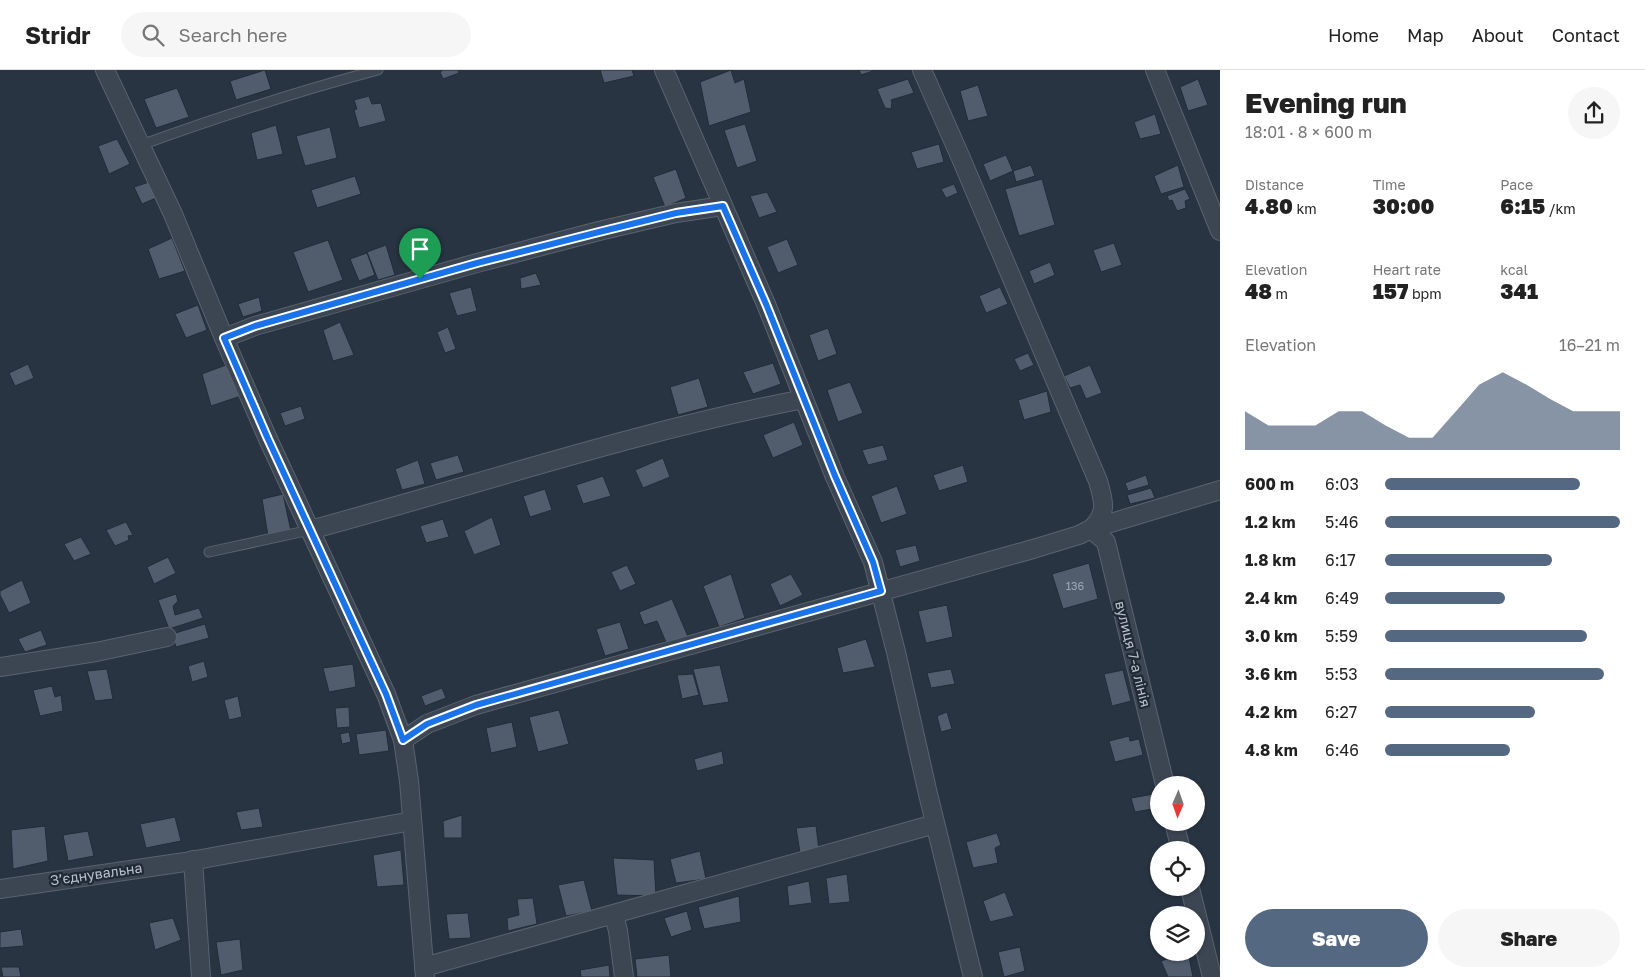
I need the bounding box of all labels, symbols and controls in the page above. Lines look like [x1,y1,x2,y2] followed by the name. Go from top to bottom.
[121,12,471,57] search box
[25,20,91,49] text: Stridr
[139,21,167,49] icon: search
[179,23,287,46] text: Search here
[1328,24,1379,46] text: Home
[1407,24,1444,46] text: Map
[1472,24,1524,46] text: About
[1552,24,1620,46] text: Contact
[1245,86,1407,119] text: Evening run
[1568,87,1620,139] button: share
[1245,122,1372,142] text: 18:01 · 8 × 600 m
[1245,176,1304,193] text: Distance
[1373,176,1406,193] text: Time
[1500,176,1533,193] text: Pace
[1245,193,1293,219] text: 4.80
[1373,193,1434,219] text: 30:00
[1500,193,1545,219] text: 6:15
[1293,200,1317,217] text: km
[1545,200,1576,217] text: /km
[399,228,441,279] pin
[406,235,434,263] icon: arrive
[1245,261,1307,278] text: Elevation
[1373,261,1441,278] text: Heart rate
[1500,261,1528,278] text: kcal
[1245,278,1272,304] text: 48
[1373,278,1408,304] text: 157
[1500,278,1538,304] text: 341
[1272,285,1288,302] text: m
[1408,285,1442,302] text: bpm
[1245,335,1316,355] text: Elevation
[1559,335,1620,355] text: 16–21 m
[1245,474,1294,494] text: 600 m
[1325,474,1359,494] text: 6:03
[1245,512,1295,532] text: 1.2 km
[1325,512,1359,532] text: 5:46
[1245,550,1296,570] text: 1.8 km
[1325,550,1356,570] text: 6:17
[1066,579,1085,592] house number: 136
[1245,588,1297,608] text: 2.4 km
[1325,588,1359,608] text: 6:49
[1112,599,1155,709] street label: вулиця 7-а лінія
[1245,626,1298,646] text: 3.0 km
[1325,626,1358,646] text: 5:59
[1245,664,1297,684] text: 3.6 km
[1325,664,1358,684] text: 5:53
[1245,702,1297,722] text: 4.2 km
[1325,702,1357,722] text: 6:27
[1245,740,1298,760] text: 4.8 km
[1325,740,1359,760] text: 6:46
[1150,776,1205,831] north arrow
[1150,776,1205,961] map controls
[1150,841,1205,896] button: locate
[49,859,143,888] street label: Зʼєднувальна
[1150,906,1205,961] button: layers
[1245,909,1428,967] button: Save
[1438,909,1620,967] button: Share

